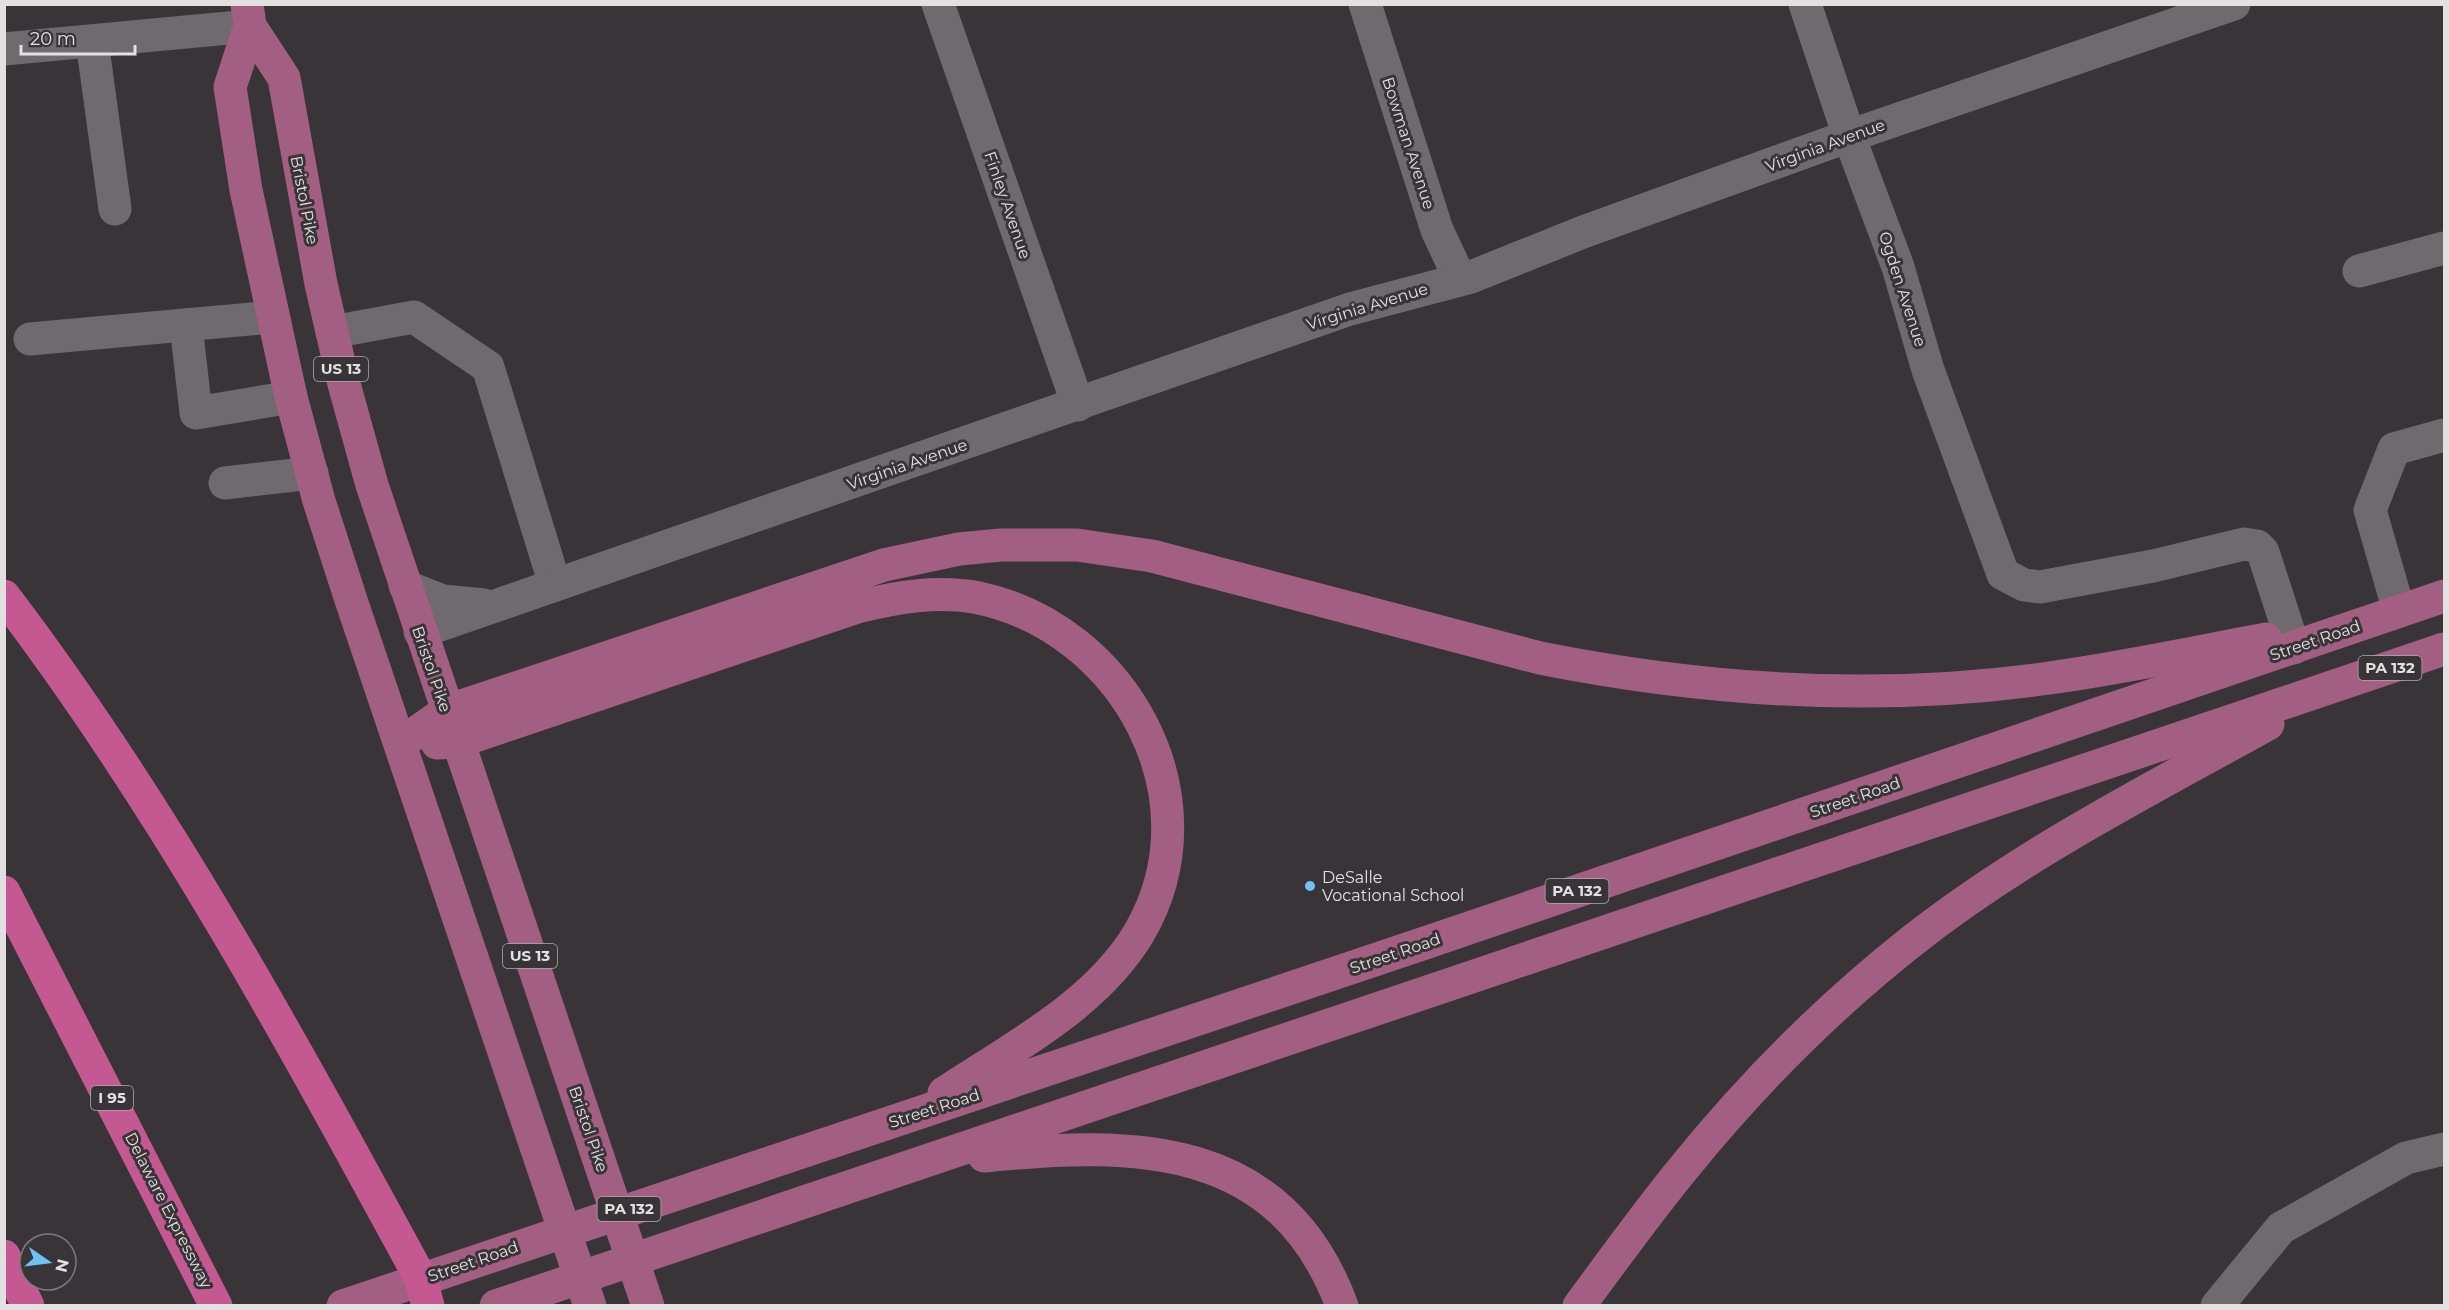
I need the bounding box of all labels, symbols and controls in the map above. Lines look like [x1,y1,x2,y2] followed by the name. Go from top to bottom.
[21,18,135,56] scale bar
[30,28,76,50] text: 20 m
[1378,75,1439,212] street label: Bowman Avenue
[1763,115,1888,176] street label: Virginia Avenue
[980,149,1035,261] street label: Finley Avenue
[287,154,322,246] street label: Bristol Pike
[1875,229,1930,349] street label: Ogden Avenue
[1304,279,1430,334] street label: Virginia Avenue
[314,357,368,381] road number: US 13
[845,435,970,494] street label: Virginia Avenue
[2267,616,2363,665] street label: Street Road
[408,624,455,715] street label: Bristol Pike
[2358,656,2422,680] road number: PA 132
[1807,773,1903,822] street label: Street Road
[1322,868,1464,905] place label: DeSalle Vocational School
[1303,879,1317,893] marker: DeSalle Vocational School
[1546,879,1608,903] road number: PA 132
[1347,929,1443,978] street label: Street Road
[503,944,557,968] road number: US 13
[565,1084,612,1175] street label: Bristol Pike
[886,1085,982,1132] street label: Street Road
[91,1086,133,1110] road number: I 95
[121,1129,216,1292] street label: Delaware Expressway
[598,1197,660,1221] road number: PA 132
[18,1232,78,1292] north arrow
[425,1237,521,1286] street label: Street Road
[51,1257,73,1274] text: N

